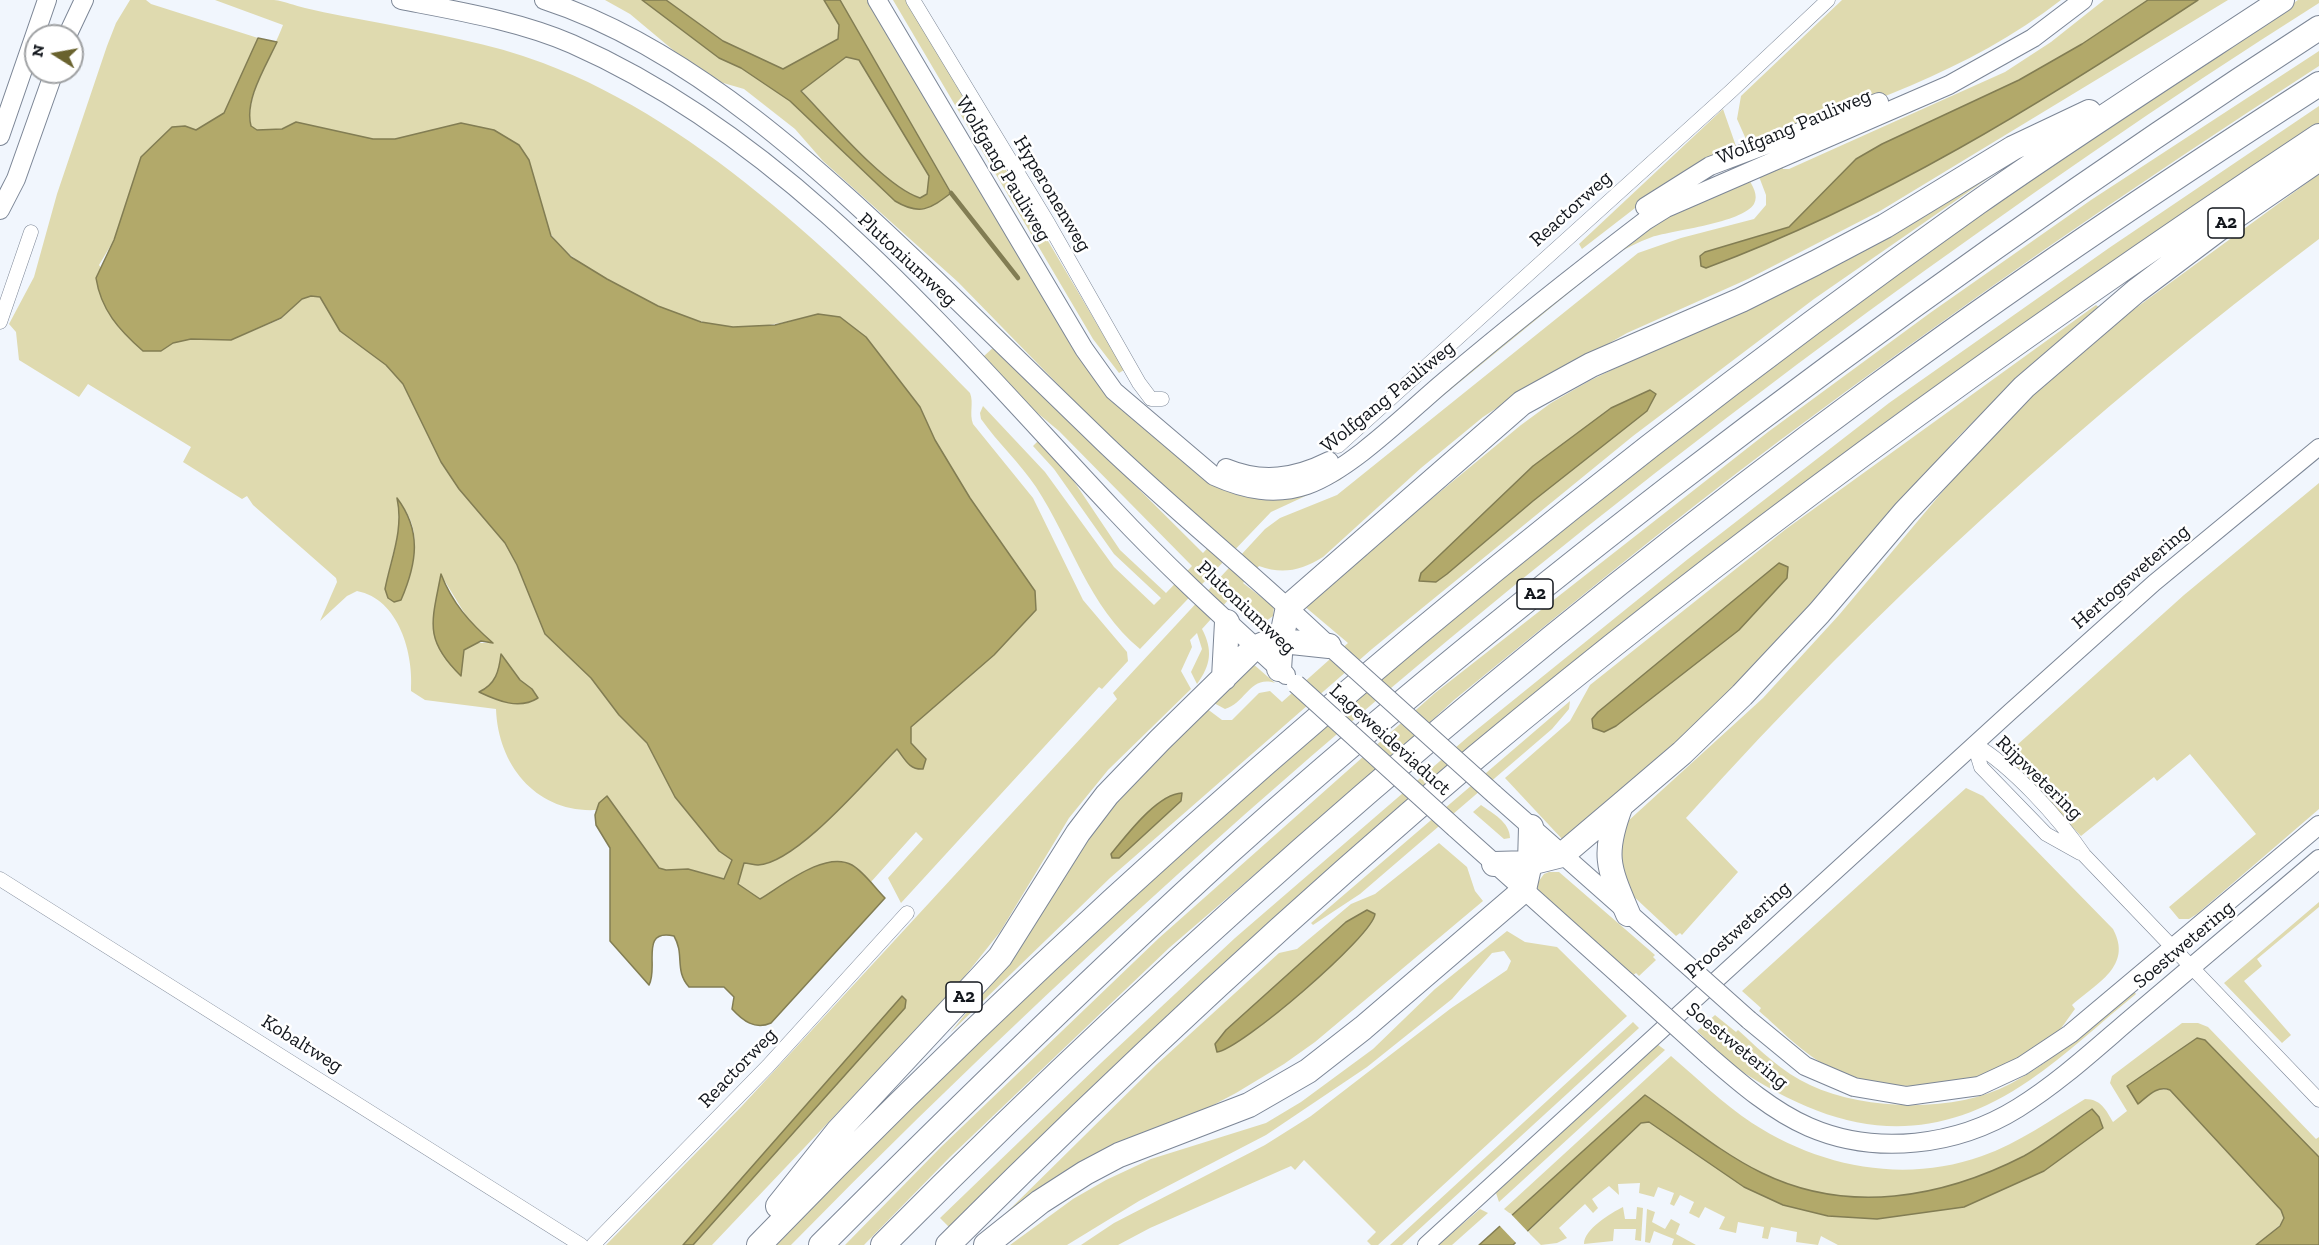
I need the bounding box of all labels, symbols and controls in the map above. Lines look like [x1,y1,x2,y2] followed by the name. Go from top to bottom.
[24,24,84,84] north arrow
[27,43,48,59] text: N
[1713,84,1875,170] street label: Wolfgang Pauliweg
[950,92,1056,246] street label: Wolfgang Pauliweg
[1008,132,1096,256] street label: Hyperonenweg
[1525,166,1617,252] street label: Reactorweg
[853,208,961,312] street label: Plutoniumweg
[2208,208,2244,238] road number: A2
[1316,336,1460,458] street label: Wolfgang Pauliweg
[2067,520,2195,634] street label: Hertogswetering
[1192,556,1300,660] street label: Plutoniumweg
[1517,579,1553,609] road number: A2
[1324,679,1456,801] street label: Lageweideviaduct
[1991,731,2087,825] street label: Rijpwetering
[1680,876,1796,984] street label: Proostwetering
[2129,896,2239,994] street label: Soestwetering
[946,982,982,1012] road number: A2
[1681,998,1793,1094] street label: Soestwetering
[257,1010,347,1078] street label: Kobaltweg
[694,1023,782,1113] street label: Reactorweg

